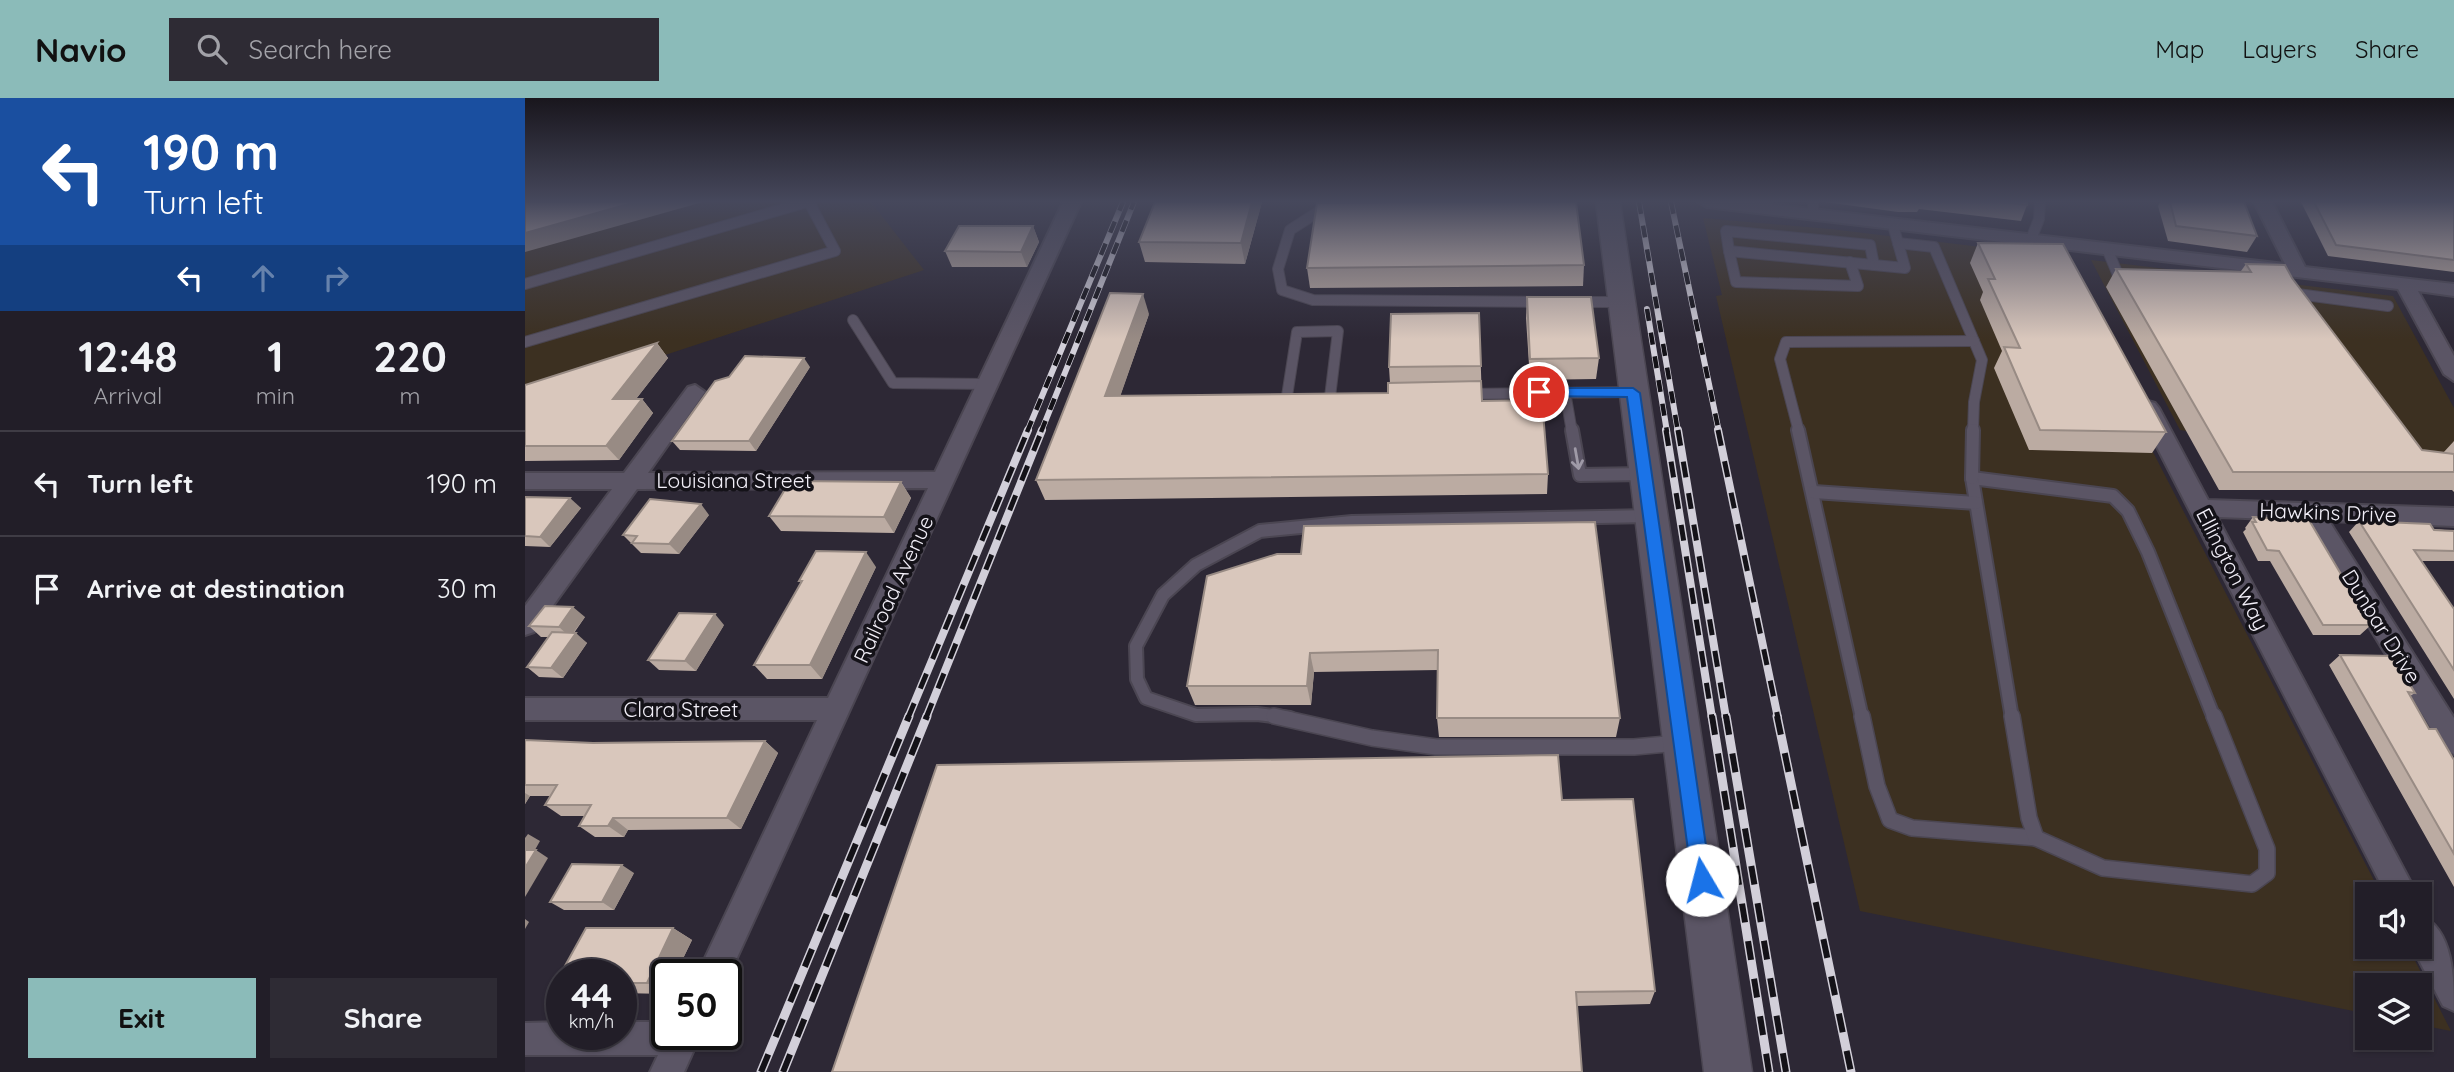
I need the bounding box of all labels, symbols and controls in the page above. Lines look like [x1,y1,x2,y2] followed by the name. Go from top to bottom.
[169,18,659,81] search box
[35,29,127,70] text: Navio
[193,30,231,68] icon: search
[249,33,392,66] text: Search here
[2155,34,2204,64] text: Map
[2242,34,2317,64] text: Layers
[2355,34,2419,64] text: Share
[143,121,279,182] text: 190 m
[28,126,119,217] icon: left
[143,182,264,222] text: Turn left
[171,259,209,297] icon: left
[244,259,282,297] icon: ahead
[317,259,355,297] icon: right
[78,330,178,383] text: 12:48
[267,330,284,383] text: 1
[373,330,447,383] text: 220
[1509,362,1569,422] pin
[1520,373,1558,411] icon: arrive
[93,381,162,410] text: Arrival
[256,381,295,410] text: min
[399,381,420,410] text: m
[1571,447,1584,470] one-way arrow
[28,465,66,503] icon: left
[87,467,194,500] text: Turn left
[427,467,497,500] text: 190 m
[656,467,812,493] street label: Louisiana Street
[2259,497,2397,527] street label: Hawkins Drive
[2191,504,2275,634] street label: Ellington Way
[848,511,938,667] street label: Railroad Avenue
[2337,564,2427,688] street label: Dunbar Drive
[28,570,66,608] icon: arrive
[87,572,345,605] text: Arrive at destination
[437,572,497,605] text: 30 m
[624,696,738,722] street label: Clara Street
[1665,843,1739,917] position arrow
[2355,882,2432,1050] map controls
[2355,882,2432,959] button: sound
[651,959,742,1050] speed limit sign: 50
[571,973,612,1017] text: 44
[2355,973,2432,1050] button: layers
[28,978,256,1058] button: Exit
[270,978,497,1058] button: Share
[569,1010,614,1033] text: km/h

